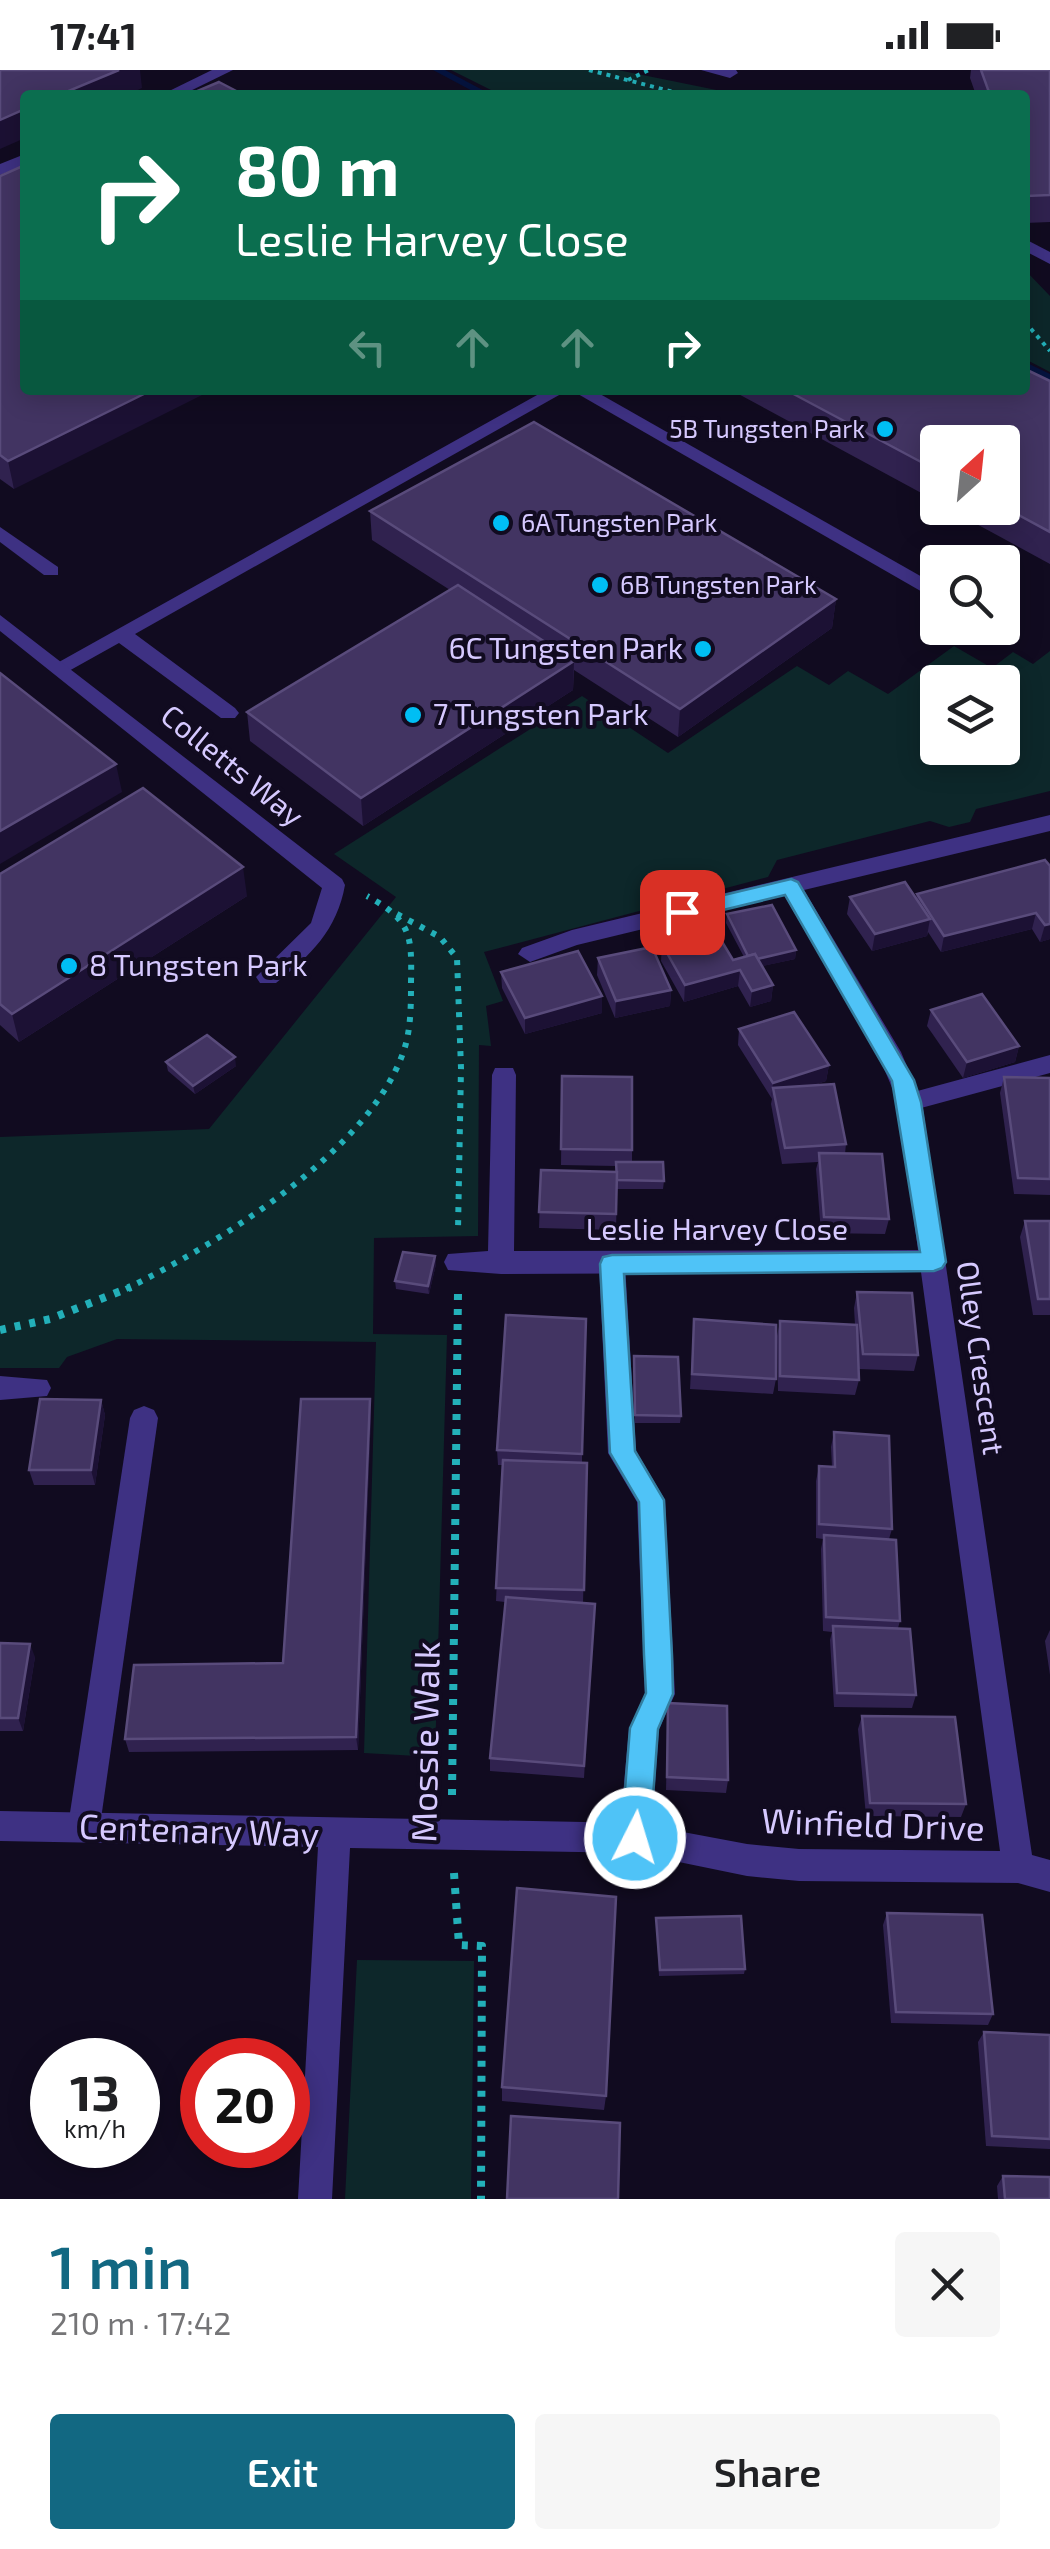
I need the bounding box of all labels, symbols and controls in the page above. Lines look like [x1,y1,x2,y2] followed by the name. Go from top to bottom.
[50,12,137,58] text: 17:41
[235,126,400,210] text: 80 m
[70,130,200,260] icon: right
[235,211,629,265] text: Leslie Harvey Close
[340,320,395,375] icon: left
[445,320,500,375] icon: ahead
[550,320,605,375] icon: ahead
[655,320,710,375] icon: right
[669,413,865,443] place label: 5B Tungsten Park
[874,418,896,440] marker: 5B Tungsten Park
[920,425,1020,525] north arrow
[920,425,1020,765] map controls
[521,507,717,537] place label: 6A Tungsten Park
[490,512,512,534] marker: 6A Tungsten Park
[920,545,1020,645] button: search
[620,569,817,599] place label: 6B Tungsten Park
[589,574,611,596] marker: 6B Tungsten Park
[448,629,683,665] place label: 6C Tungsten Park
[692,638,714,660] marker: 6C Tungsten Park
[920,665,1020,765] button: layers
[433,695,649,731] place label: 7 Tungsten Park
[155,696,312,833] street label: Colletts Way
[402,704,424,726] marker: 7 Tungsten Park
[640,870,725,955] pin
[655,885,710,940] icon: arrive
[89,946,308,982] place label: 8 Tungsten Park
[58,955,80,977] marker: 8 Tungsten Park
[586,1210,848,1246] street label: Leslie Harvey Close
[951,1259,1013,1457] street label: Olley Crescent
[401,1641,447,1843] street label: Mossie Walk
[583,1786,687,1890] position arrow
[761,1798,986,1848] street label: Winfield Drive
[78,1804,320,1854] street label: Centenary Way
[180,2038,310,2168] speed limit sign: 20
[70,2061,120,2121] text: 13
[64,2113,126,2143] text: km/h
[50,2229,192,2301] text: 1 min
[895,2232,1000,2337] button: close
[50,2303,231,2341] text: 210 m · 17:42
[50,2414,515,2529] button: Exit
[535,2414,1000,2529] button: Share

